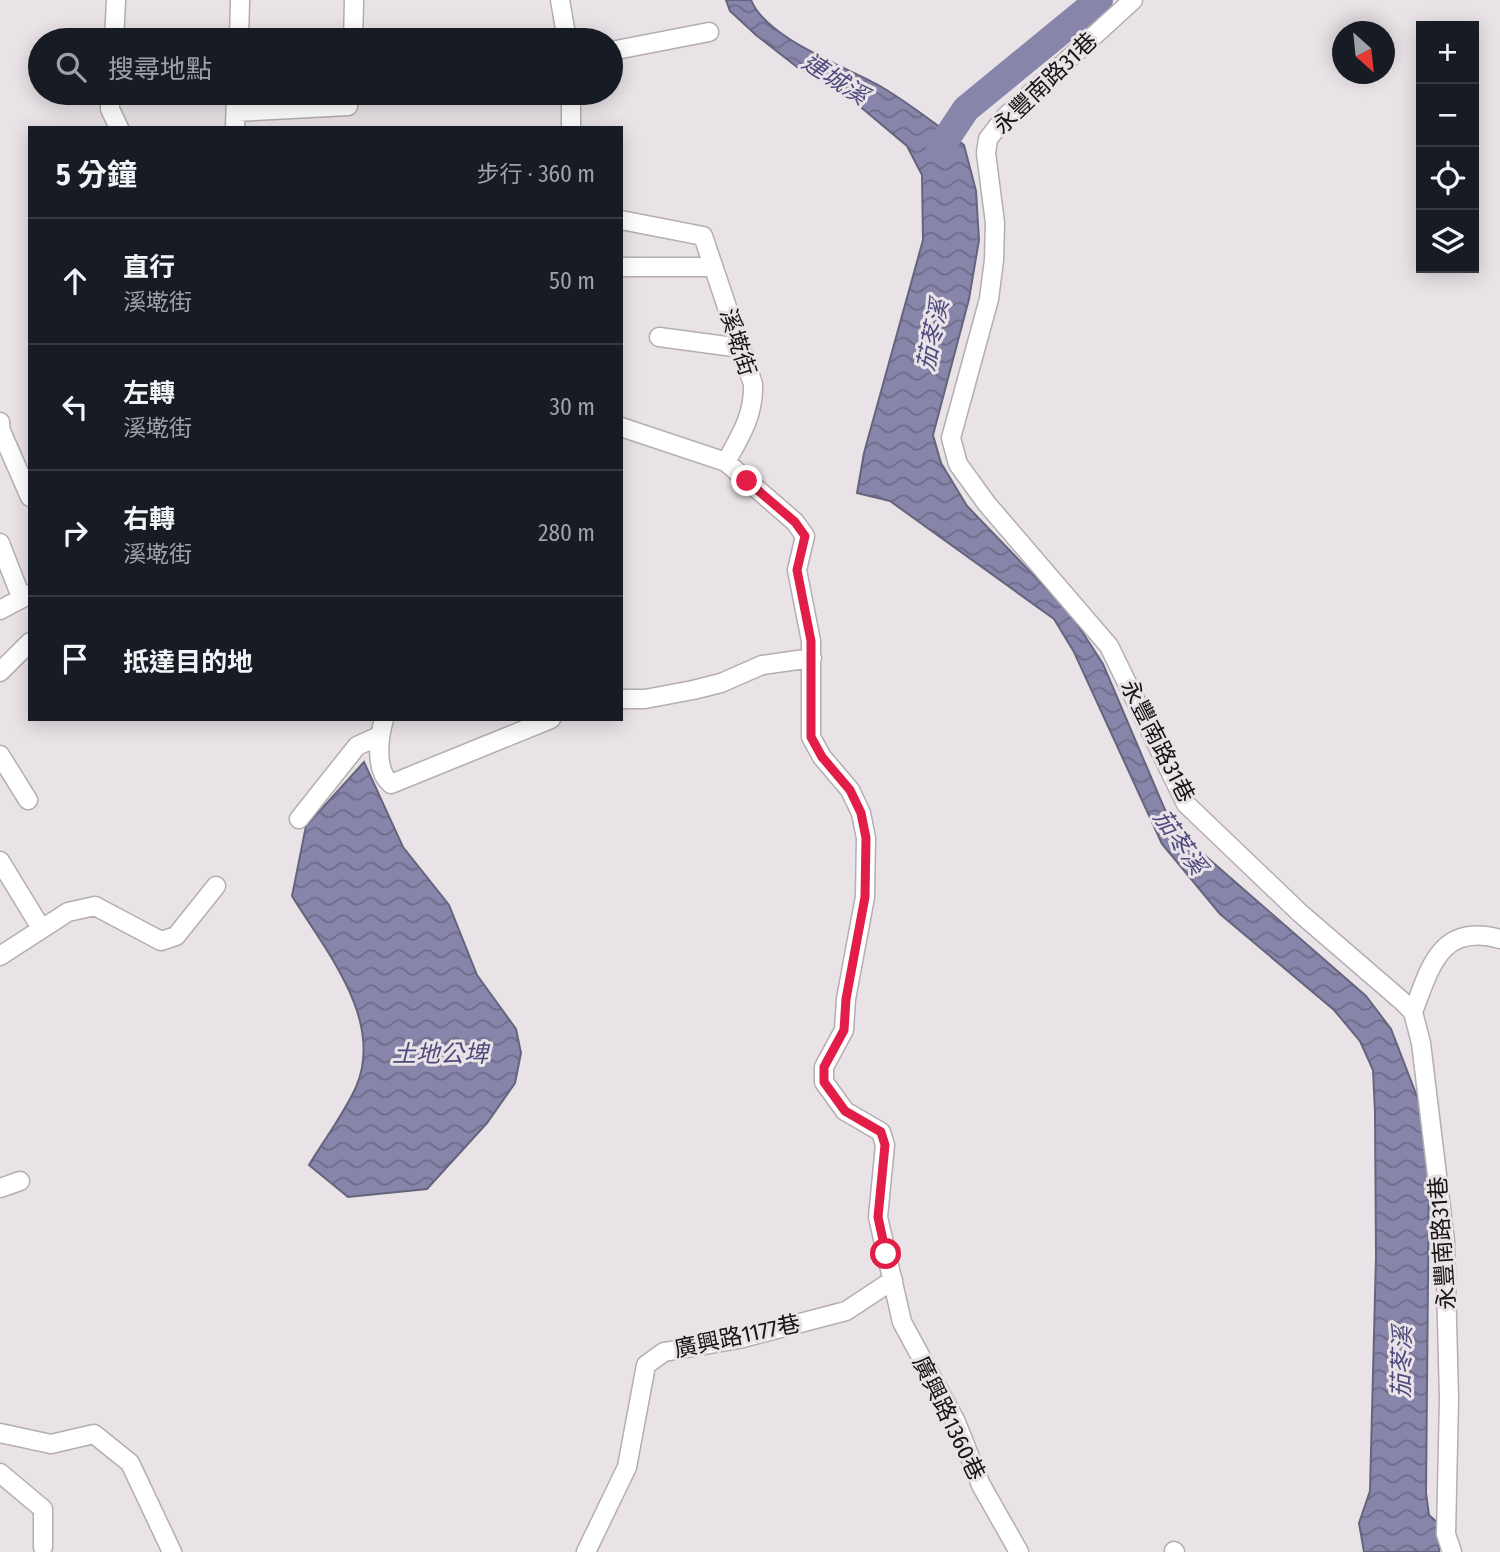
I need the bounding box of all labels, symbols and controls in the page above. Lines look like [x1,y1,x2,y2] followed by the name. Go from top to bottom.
[1332,21,1395,84] north arrow
[1416,21,1479,273] map controls
[1416,21,1479,84] button: +
[987,26,1103,140] street label: 永豐南路31巷
[28,28,623,105] search box
[52,48,90,86] icon: search
[797,48,875,112] water label: 連城溪
[108,54,212,85] text: 搜尋地點
[1416,84,1479,147] button: −
[1416,147,1479,210] button: locate
[56,157,137,193] text: 5 分鐘
[476,160,595,188] text: 步行 · 360 m
[1416,210,1479,273] button: layers
[123,252,175,283] text: 直行
[56,262,94,300] icon: ahead
[549,267,595,295] text: 50 m
[123,288,192,316] text: 溪墘街
[912,294,955,373] water label: 茄苳溪
[714,305,762,379] street label: 溪墘街
[123,378,175,409] text: 左轉
[56,388,94,426] icon: left
[550,393,595,421] text: 30 m
[123,414,192,442] text: 溪墘街
[731,465,762,496] route end
[123,504,175,535] text: 右轉
[56,514,94,552] icon: right
[538,519,595,547] text: 280 m
[123,540,192,568] text: 溪墘街
[56,640,94,678] icon: arrive
[123,647,253,678] text: 抵達目的地
[1115,675,1201,807] street label: 永豐南路31巷
[1148,804,1214,882] water label: 茄苳溪
[392,1040,491,1068] water label: 土地公埤
[1423,1175,1461,1311] street label: 永豐南路31巷
[870,1238,901,1269] route start
[671,1309,803,1363] street label: 廣興路1177巷
[1387,1323,1417,1398] water label: 茄苳溪
[907,1351,991,1485] street label: 廣興路1360巷

